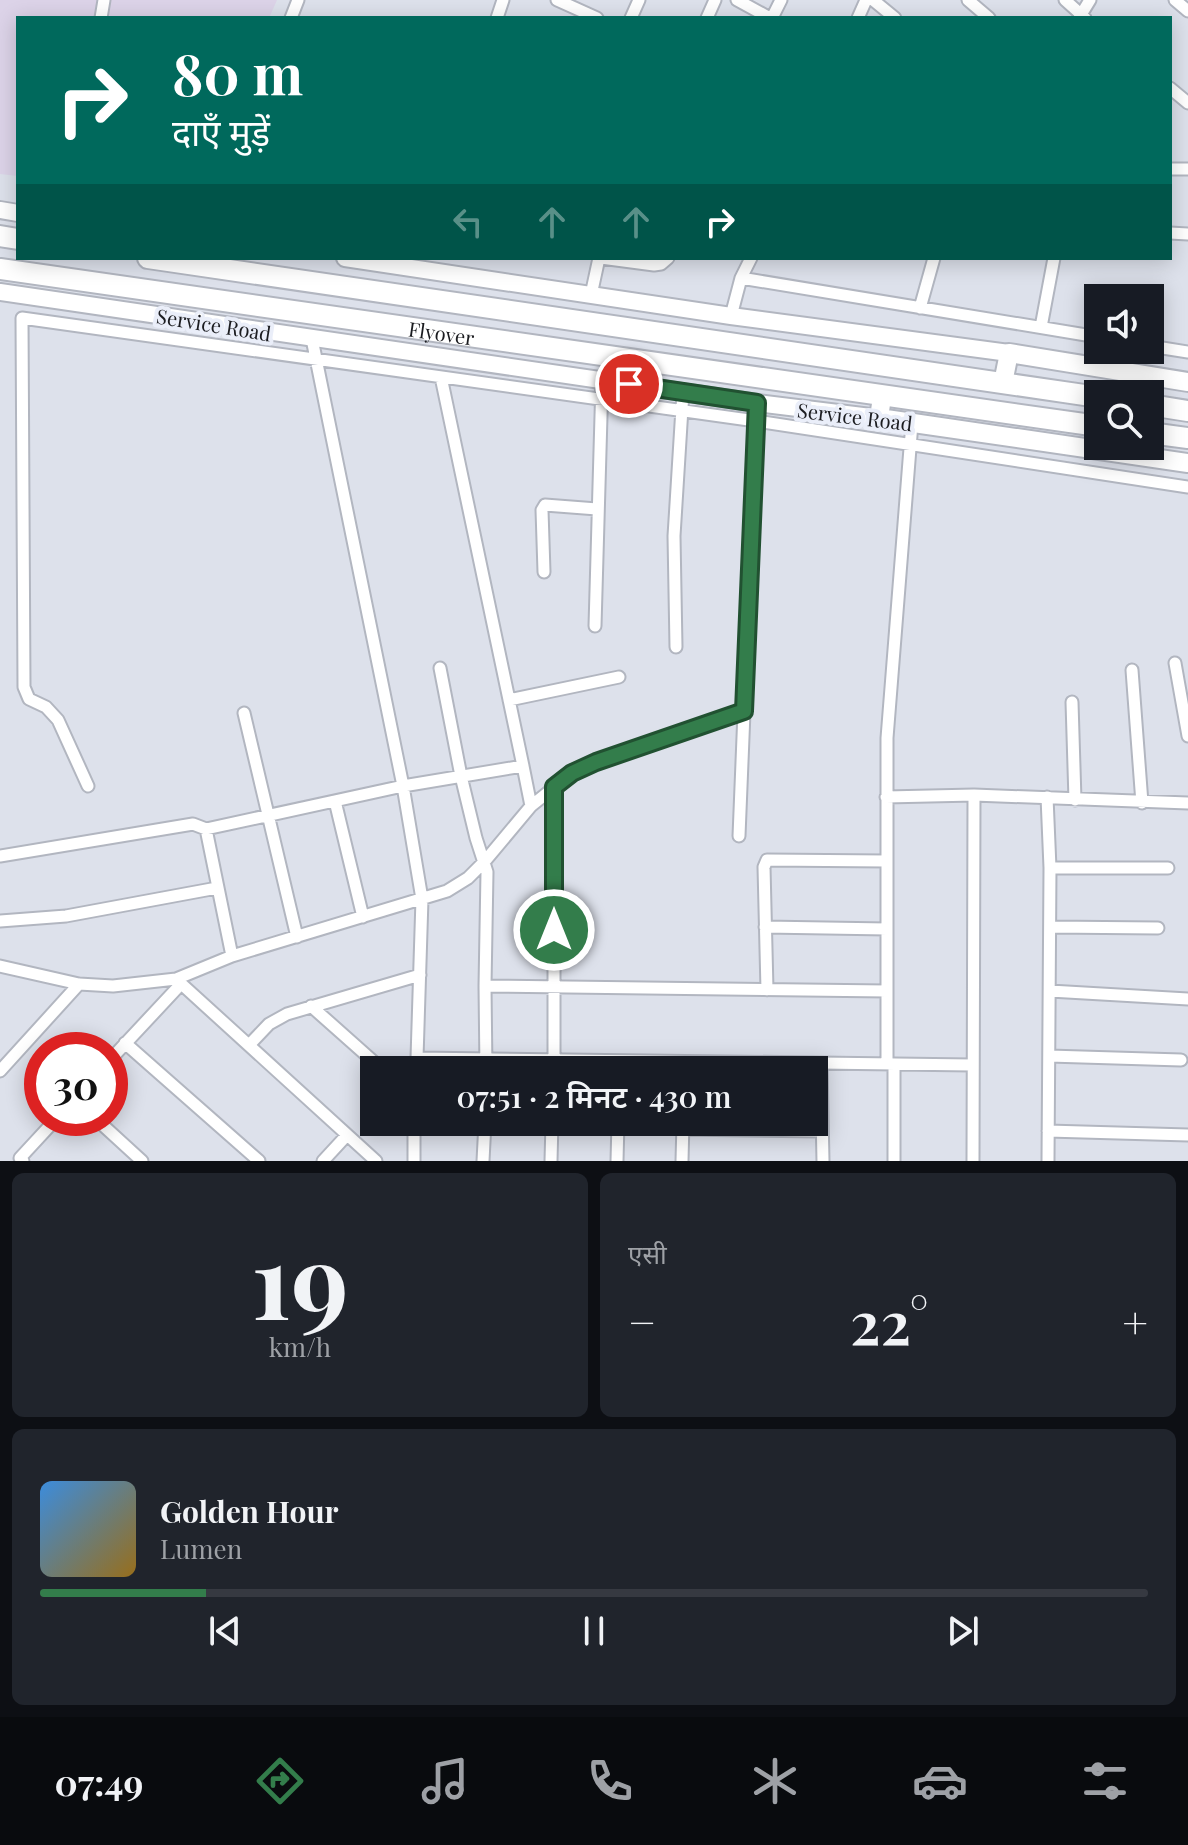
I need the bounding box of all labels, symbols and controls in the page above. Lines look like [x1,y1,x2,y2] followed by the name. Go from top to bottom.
[172,35,303,110] text: 80 m
[40,48,144,152] icon: right
[172,107,270,155] text: दाएँ मुड़ें
[446,200,490,244] icon: left
[530,200,574,244] icon: ahead
[614,200,658,244] icon: ahead
[698,200,742,244] icon: right
[1084,284,1164,460] map controls
[1084,284,1164,364] button: sound
[155,302,274,346] street label: Service Road
[407,314,476,350] street label: Flyover
[595,350,663,418] pin
[607,362,651,406] icon: arrive
[1084,380,1164,460] button: search
[796,396,914,437] street label: Service Road
[512,888,596,972] position arrow
[24,1032,128,1136] speed limit sign: 30
[457,1076,731,1116] text: 07:51 · 2 मिनट · 430 m
[251,1207,349,1346] text: 19
[628,1236,667,1271] text: एसी
[850,1280,929,1360] text: 22°
[628,1291,656,1350] text: −
[1122,1291,1148,1350] text: +
[269,1329,331,1364] text: km/h
[160,1491,339,1531] text: Golden Hour
[160,1531,242,1566] text: Lumen
[203,1609,247,1653] icon: previous
[572,1609,616,1653] icon: pause
[941,1609,985,1653] icon: next
[252,1753,308,1809] icon: directions
[417,1753,473,1809] icon: music
[582,1753,638,1809] icon: phone
[747,1753,803,1809] icon: climate
[912,1753,968,1809] icon: car
[1077,1753,1133,1809] icon: filters
[55,1757,143,1805] text: 07:49

